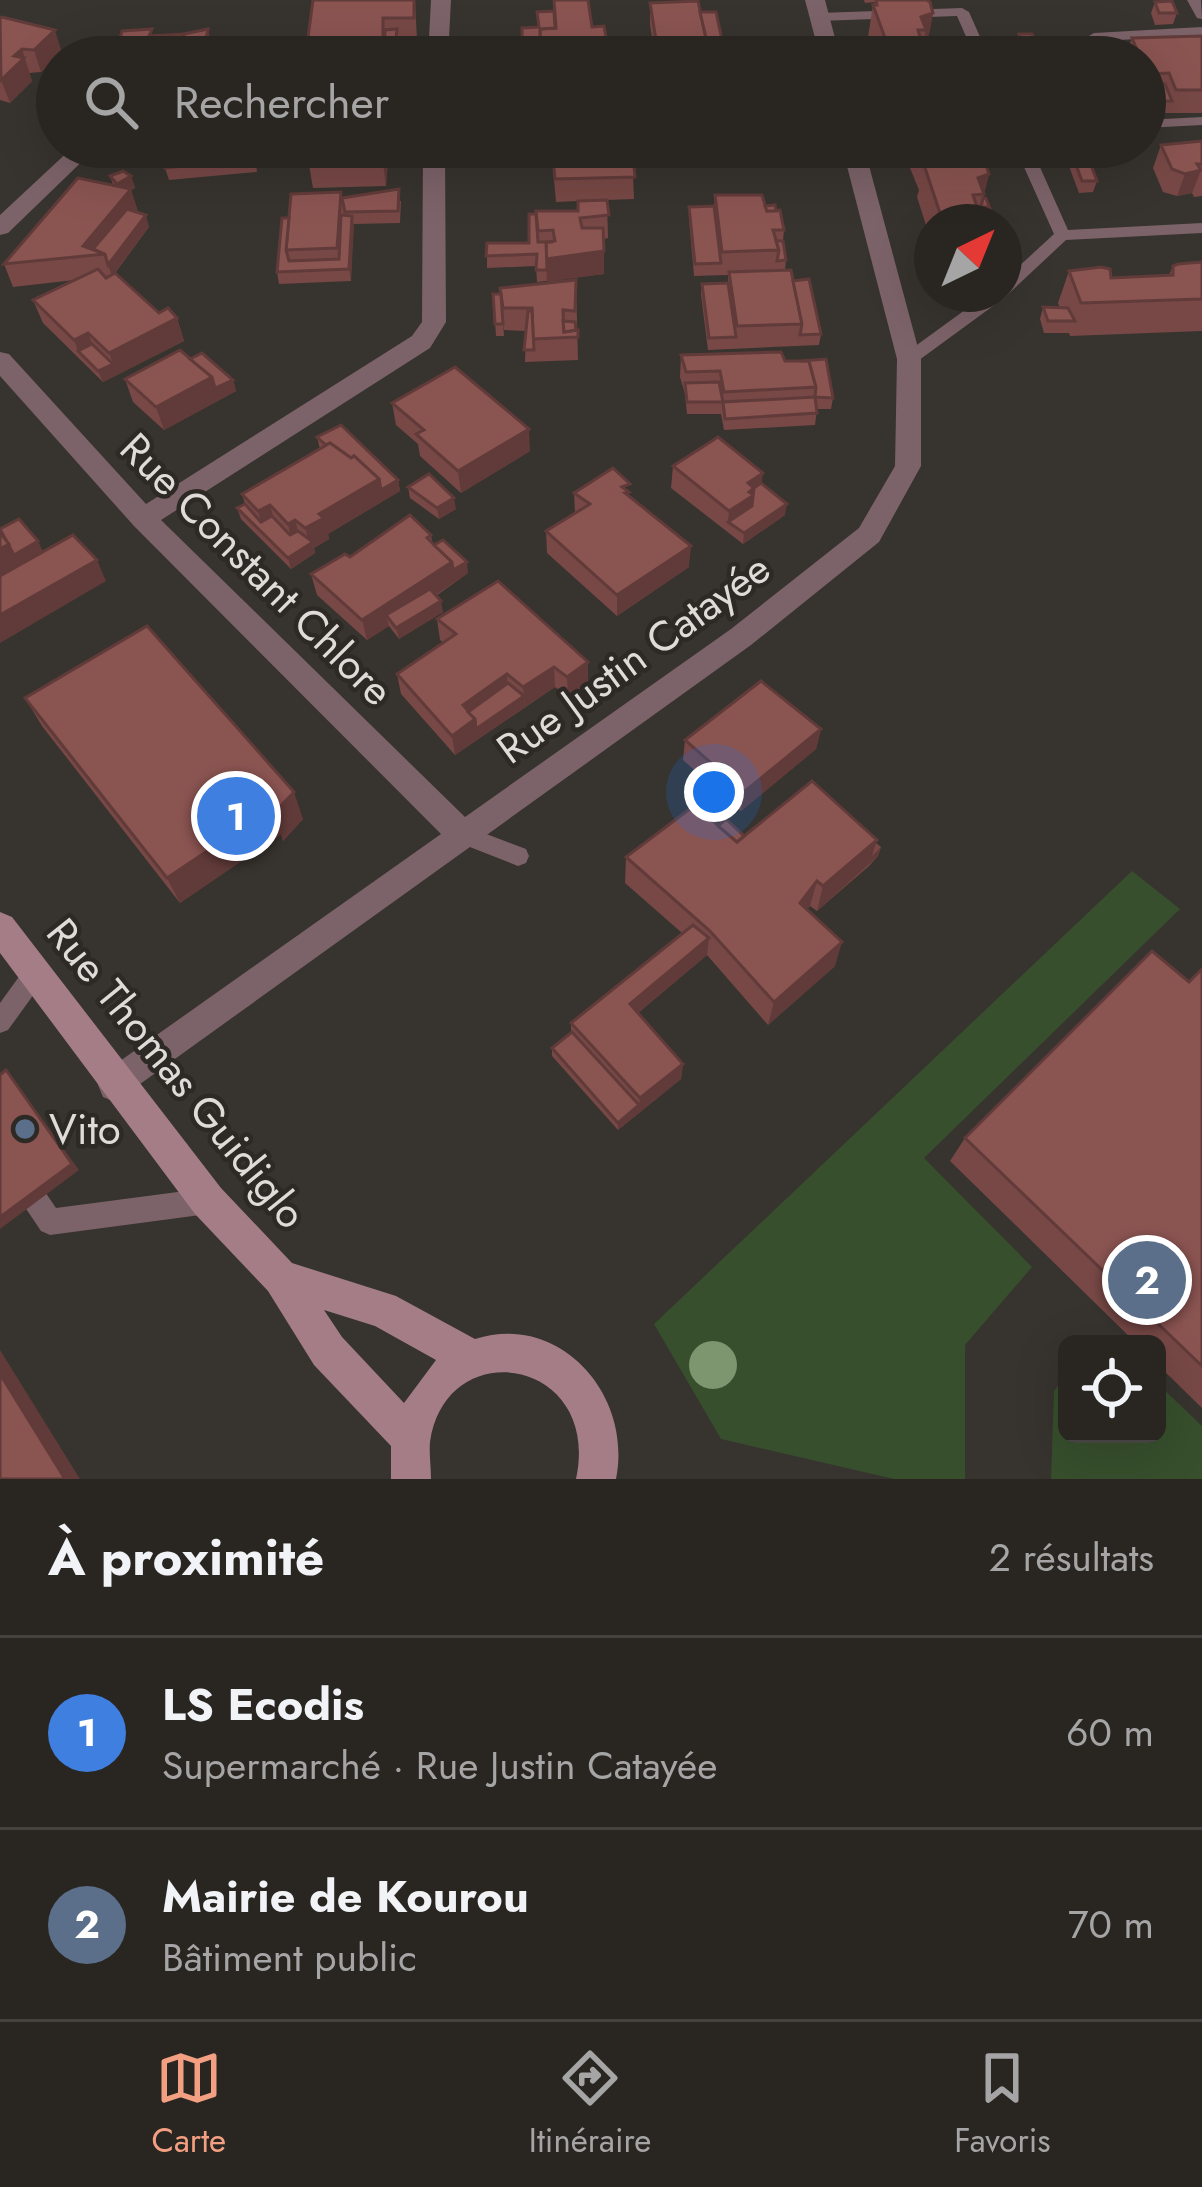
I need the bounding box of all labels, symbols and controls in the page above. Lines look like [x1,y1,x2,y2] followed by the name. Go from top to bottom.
[36,36,1166,168] search box
[78,69,144,135] icon: search
[174,70,389,135] text: Rechercher
[914,204,1022,312] north arrow
[106,419,407,720] street label: Rue Constant Chlore
[484,538,783,778] street label: Rue Justin Catayée
[684,762,744,822] your location
[197,771,275,861] pin: 1
[32,905,321,1242] street label: Rue Thomas Guidiglo
[49,1099,121,1160] place label: Vito
[12,1116,38,1142] marker: Vito
[1108,1235,1186,1325] pin: 2
[1058,1335,1166,1443] map controls
[1058,1335,1166,1443] button: locate
[48,1520,324,1594] text: À proximité
[989,1529,1154,1586] text: 2 résultats
[162,1672,364,1737] text: LS Ecodis
[77,1704,97,1761] text: 1
[1066,1704,1154,1761] text: 60 m
[162,1737,717,1794] text: Supermarché · Rue Justin Catayée
[162,1864,529,1929] text: Mairie de Kourou
[74,1896,100,1953] text: 2
[1068,1896,1154,1953] text: 70 m
[162,1929,417,1986] text: Bâtiment public
[151,2045,226,2164] tab: Carte
[529,2045,651,2164] tab: Itinéraire
[954,2045,1051,2164] tab: Favoris

